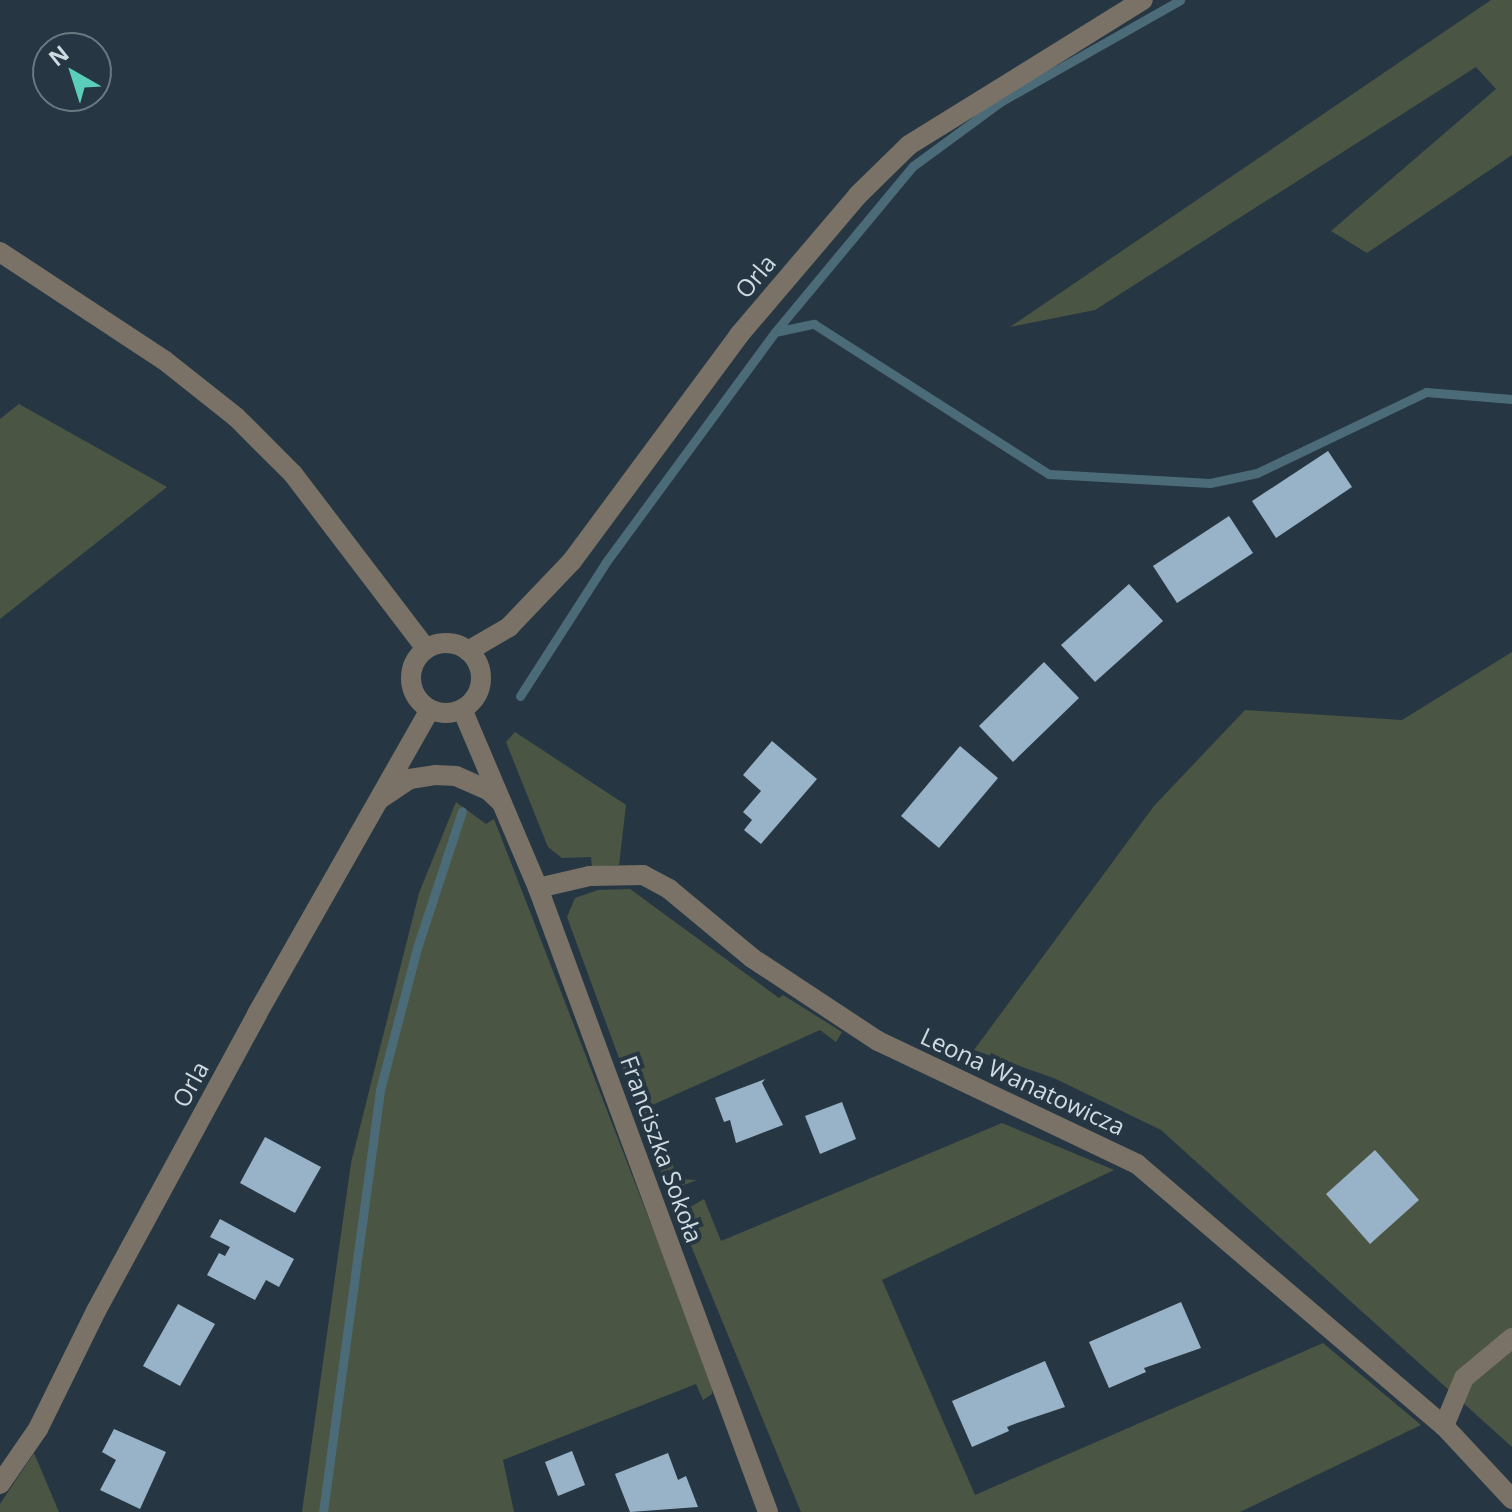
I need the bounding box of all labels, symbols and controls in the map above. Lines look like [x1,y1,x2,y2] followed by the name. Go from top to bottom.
[32,32,112,112] north arrow
[42,38,75,72] text: N
[729,248,781,304] street label: Orla
[916,1021,1130,1141] street label: Leona Wanatowicza
[615,1052,709,1246] street label: Franciszka Sokoła
[166,1056,214,1112] street label: Orla

